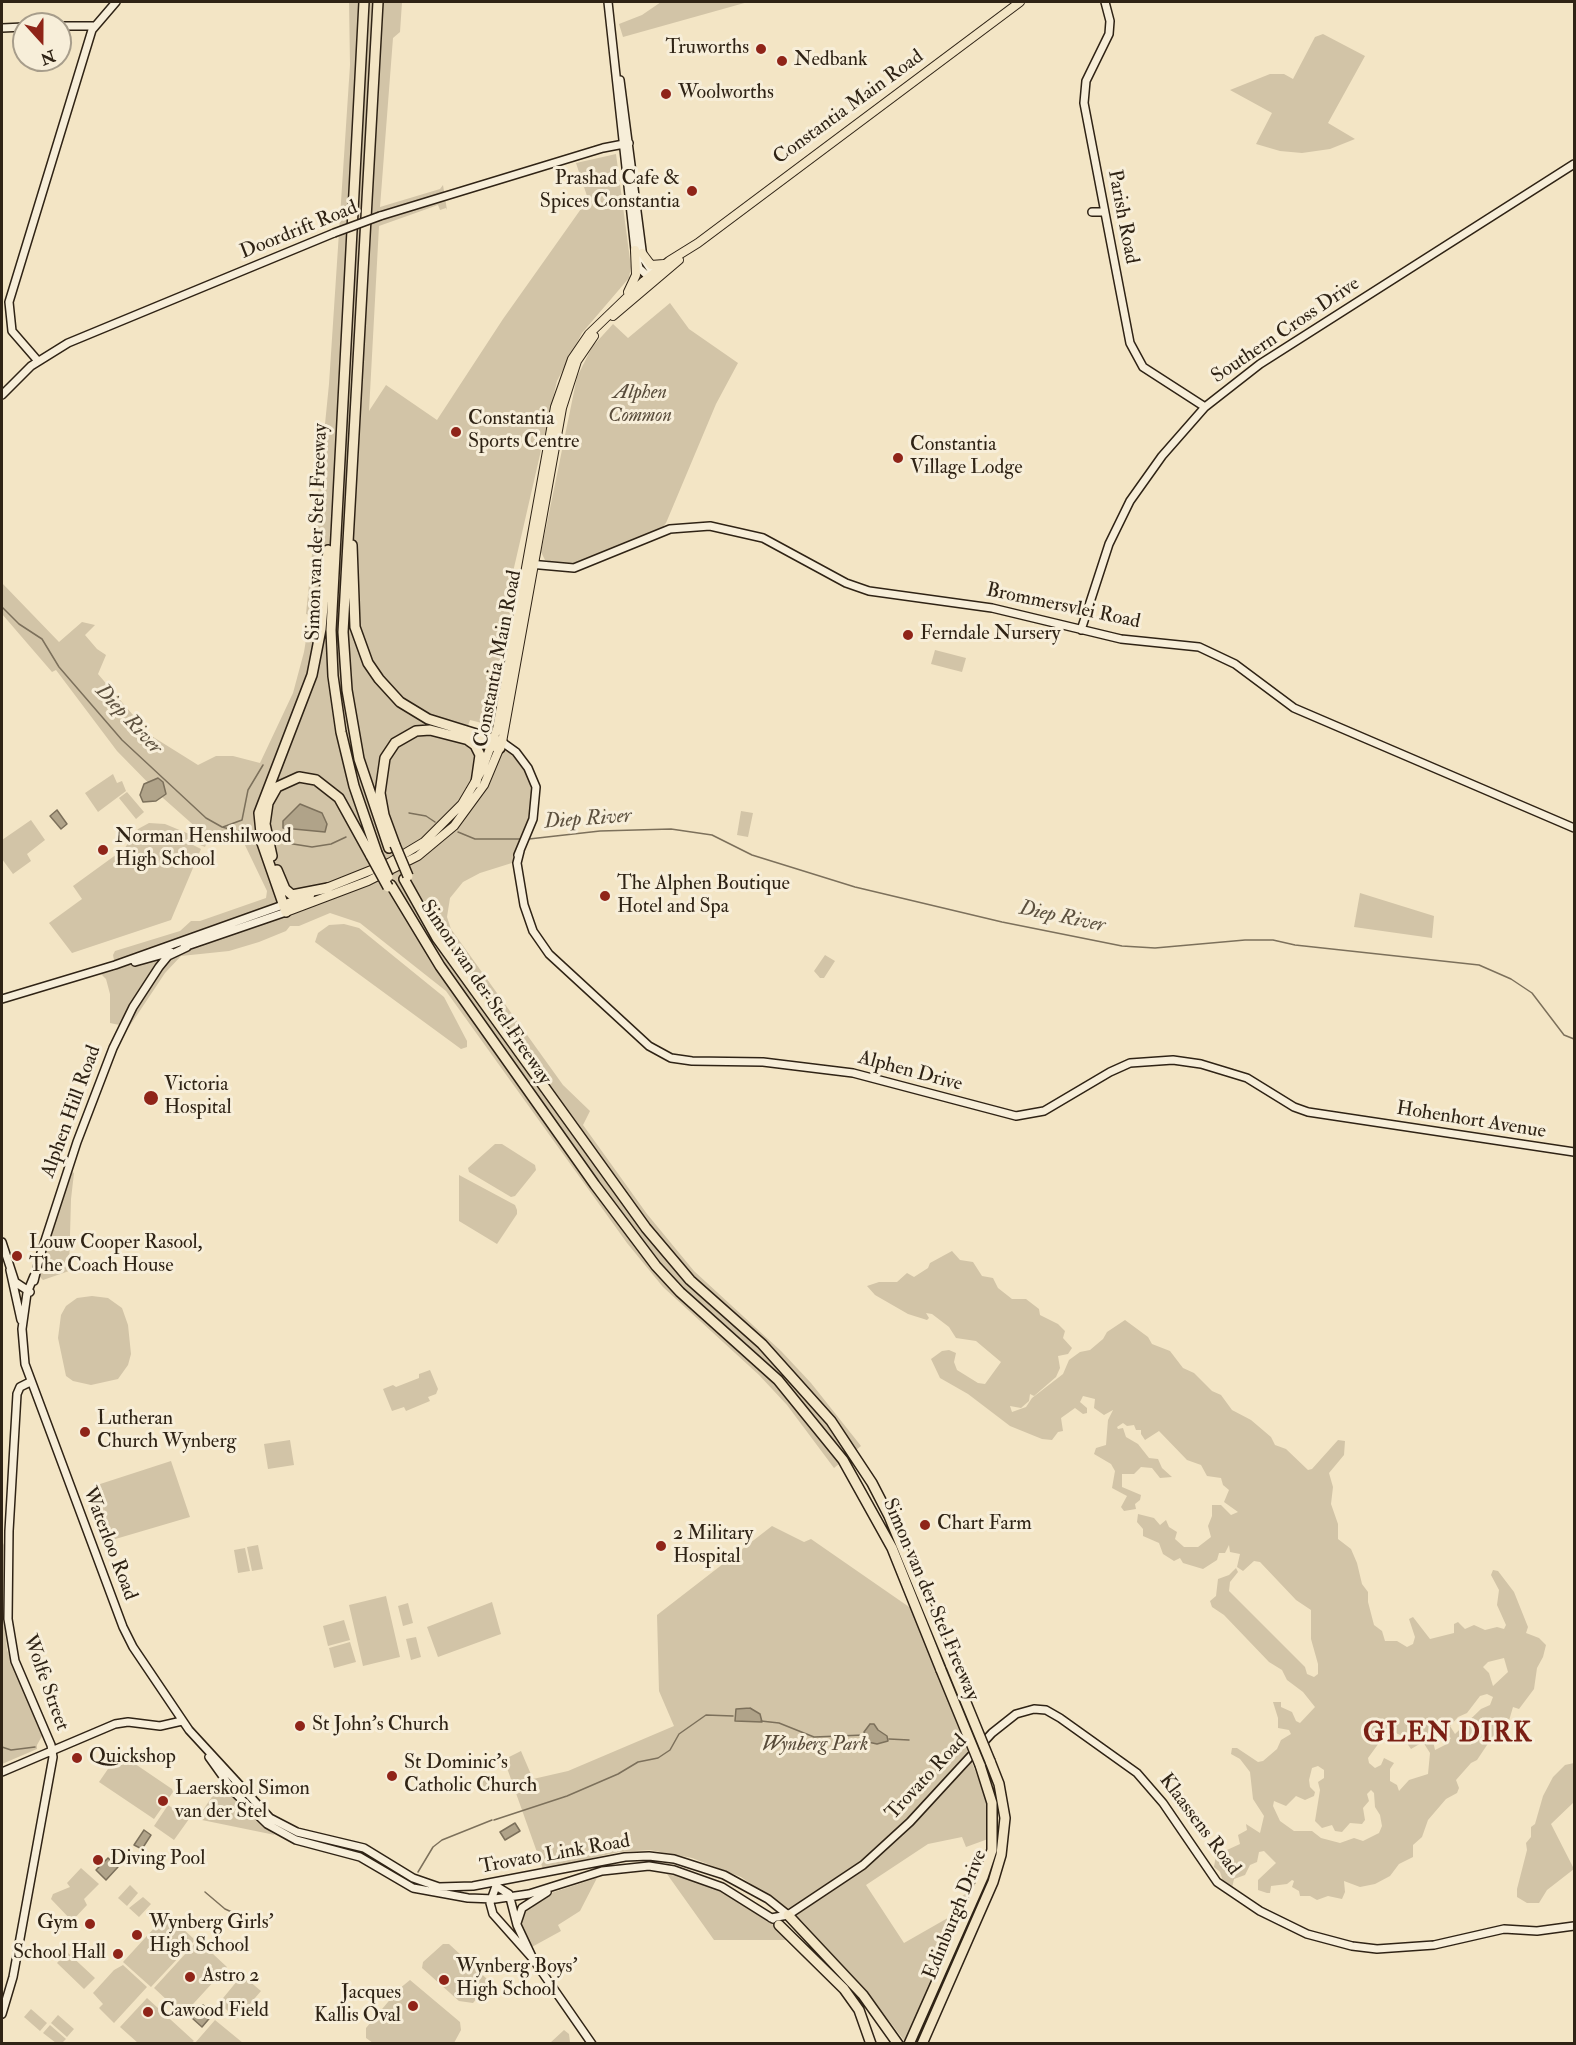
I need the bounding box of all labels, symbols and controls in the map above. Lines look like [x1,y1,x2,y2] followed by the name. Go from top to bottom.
[12,12,72,72] north arrow
[665,37,749,61] place label: Truworths
[754,42,768,56] marker: Truworths
[37,45,58,69] text: N
[769,45,929,171] street label: Constantia Main Road
[794,49,868,73] place label: Nedbank
[775,54,789,68] marker: Nedbank
[678,82,774,106] place label: Woolworths
[659,87,673,101] marker: Woolworths
[540,168,680,215] place label: Prashad Cafe & Spices Constantia
[1101,168,1143,266] street label: Parish Road
[685,184,699,198] marker: Prashad Cafe & Spices Constantia
[237,197,361,265] street label: Doordrift Road
[1207,273,1365,389] street label: Southern Cross Drive
[608,382,672,429] park label: Alphen Common
[468,408,579,455] place label: Constantia Sports Centre
[302,423,334,641] street label: Simon van der Stel Freeway
[449,425,463,439] marker: Constantia Sports Centre
[910,434,1023,481] place label: Constantia Village Lodge
[891,451,905,465] marker: Constantia Village Lodge
[470,569,528,749] street label: Constantia Main Road
[984,579,1142,635] street label: Brommersvlei Road
[920,623,1061,647] place label: Ferndale Nursery
[901,628,915,642] marker: Ferndale Nursery
[89,680,167,760] water label: Diep River
[544,804,632,836] water label: Diep River
[115,826,292,873] place label: Norman Henshilwood High School
[96,843,110,857] marker: Norman Henshilwood High School
[617,873,790,920] place label: The Alphen Boutique Hotel and Spa
[598,889,612,903] marker: The Alphen Boutique Hotel and Spa
[414,896,556,1090] street label: Simon van der Stel Freeway
[1017,897,1107,939] water label: Diep River
[37,1043,107,1181] street label: Alphen Hill Road
[855,1047,965,1097] street label: Alphen Drive
[164,1074,232,1121] place label: Victoria Hospital
[142,1089,160,1107] marker: Victoria Hospital
[1395,1097,1547,1145] street label: Hohenhort Avenue
[29,1232,202,1279] place label: Louw Cooper Rasool, The Coach House
[10,1249,24,1263] marker: Louw Cooper Rasool, The Coach House
[97,1408,236,1455] place label: Lutheran Church Wynberg
[78,1425,92,1439] marker: Lutheran Church Wynberg
[76,1484,142,1604] street label: Waterloo Road
[876,1495,984,1705] street label: Simon van der Stel Freeway
[937,1513,1032,1537] place label: Chart Farm
[918,1518,932,1532] marker: Chart Farm
[673,1523,753,1570] place label: 2 Military Hospital
[654,1539,668,1553] marker: 2 Military Hospital
[17,1632,73,1734] street label: Wolfe Street
[312,1714,449,1738] place label: St John's Church
[293,1719,307,1733] marker: St John's Church
[1363,1719,1533,1751] district label: GLEN DIRK
[881,1730,973,1826] street label: Trovato Road
[762,1734,868,1758] park label: Wynberg Park
[89,1746,176,1770] place label: Quickshop
[70,1751,84,1765] marker: Quickshop
[404,1752,537,1799] place label: St Dominic's Catholic Church
[385,1769,399,1783] marker: St Dominic's Catholic Church
[1153,1770,1245,1880] street label: Klaassens Road
[175,1778,310,1825] place label: Laerskool Simon van der Stel
[156,1794,170,1808] marker: Laerskool Simon van der Stel
[478,1830,632,1880] street label: Trovato Link Road
[919,1847,993,1983] street label: Edinburgh Drive
[110,1848,205,1872] place label: Diving Pool
[91,1853,105,1867] marker: Diving Pool
[37,1912,78,1936] place label: Gym
[149,1912,274,1959] place label: Wynberg Girls' High School
[83,1917,97,1931] marker: Gym
[130,1928,144,1942] marker: Wynberg Girls' High School
[13,1942,106,1966] place label: School Hall
[111,1947,125,1961] marker: School Hall
[456,1956,577,2003] place label: Wynberg Boys' High School
[202,1965,259,1989] place label: Astro 2
[183,1970,197,1984] marker: Astro 2
[437,1973,451,1987] marker: Wynberg Boys' High School
[314,1982,401,2029] place label: Jacques Kallis Oval
[406,1999,420,2013] marker: Jacques Kallis Oval
[160,2000,269,2024] place label: Cawood Field
[141,2005,155,2019] marker: Cawood Field

